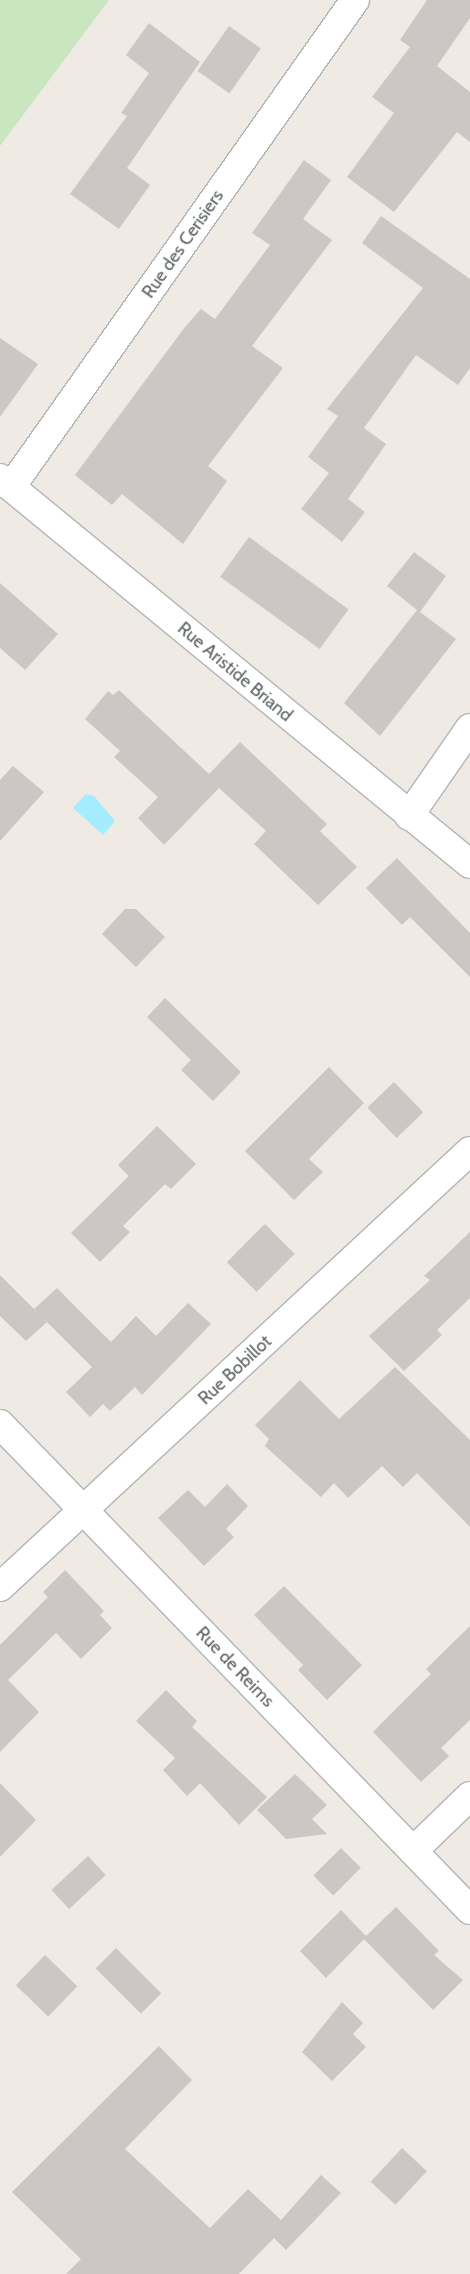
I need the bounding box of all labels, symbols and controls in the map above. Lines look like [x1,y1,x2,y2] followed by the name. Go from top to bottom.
[138,186,228,302] street label: Rue des Cerisiers
[173,618,297,726] street label: Rue Aristide Briand
[194,1331,276,1409] street label: Rue Bobillot
[191,1622,279,1712] street label: Rue de Reims

